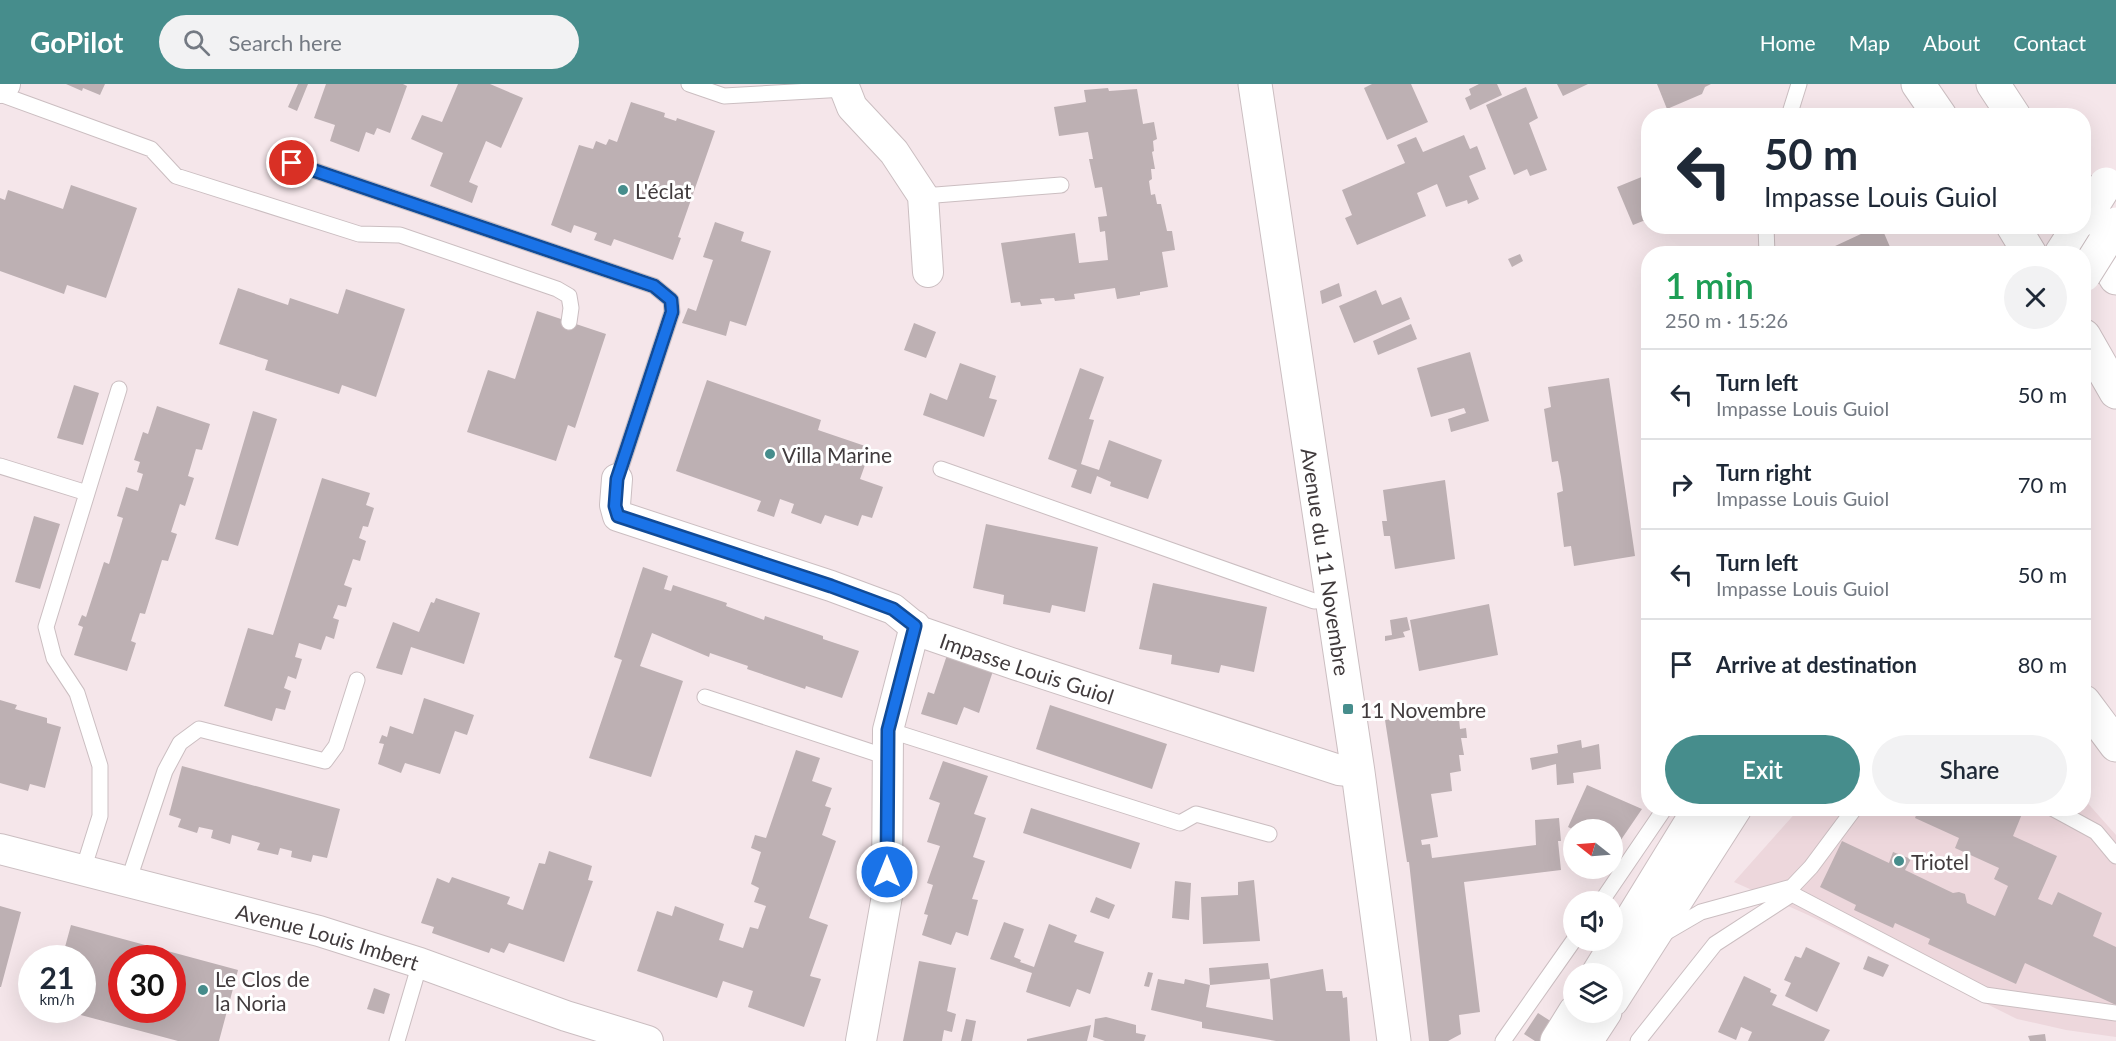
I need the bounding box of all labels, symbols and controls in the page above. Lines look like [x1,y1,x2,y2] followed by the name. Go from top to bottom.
[159,15,579,69] search box
[30,25,123,59] text: GoPilot
[180,26,213,59] icon: search
[228,29,342,56] text: Search here
[1760,30,1816,55] text: Home
[1849,30,1890,55] text: Map
[1923,30,1980,55] text: About
[2013,30,2086,55] text: Contact
[1764,129,1858,179] text: 50 m
[1665,132,1743,210] icon: left
[266,137,317,188] pin
[275,146,308,179] icon: arrive
[635,178,692,203] place label: L'éclat
[1764,180,1998,213] text: Impasse Louis Guiol
[616,183,630,197] marker: L'éclat
[1665,263,1754,307] text: 1 min
[2004,266,2067,329] button: close
[1665,308,1788,332] text: 250 m · 15:26
[1716,369,1798,396] text: Turn left
[1665,378,1698,411] icon: left
[2018,381,2067,408] text: 50 m
[1716,396,1889,420] text: Impasse Louis Guiol
[782,442,892,467] place label: Villa Marine
[1297,446,1356,677] street label: Avenue du 11 Novembre
[763,447,777,461] marker: Villa Marine
[1716,459,1811,486] text: Turn right
[1665,468,1698,501] icon: right
[2018,471,2067,498] text: 70 m
[1716,486,1889,510] text: Impasse Louis Guiol
[1716,549,1798,576] text: Turn left
[1665,558,1698,591] icon: left
[2018,561,2067,588] text: 50 m
[1716,576,1889,600] text: Impasse Louis Guiol
[937,627,1117,708] street label: Impasse Louis Guiol
[1665,648,1698,681] icon: arrive
[1716,651,1917,678] text: Arrive at destination
[2018,651,2067,678] text: 80 m
[1360,697,1486,722] place label: 11 Novembre
[1341,702,1355,716] marker: 11 Novembre
[1665,735,1860,804] button: Exit
[1872,735,2067,804] button: Share
[1563,819,1623,879] north arrow
[1563,819,1623,1023] map controls
[855,840,919,904] position arrow
[1911,849,1969,874] place label: Triotel
[1892,854,1906,868] marker: Triotel
[1563,891,1623,951] button: sound
[234,898,423,975] street label: Avenue Louis Imbert
[108,945,186,1023] speed limit sign: 30
[40,959,74,995] text: 21
[1563,963,1623,1023] button: layers
[215,966,310,1015] place label: Le Clos de la Noria
[196,983,210,997] marker: Le Clos de la Noria
[39,990,75,1008] text: km/h

